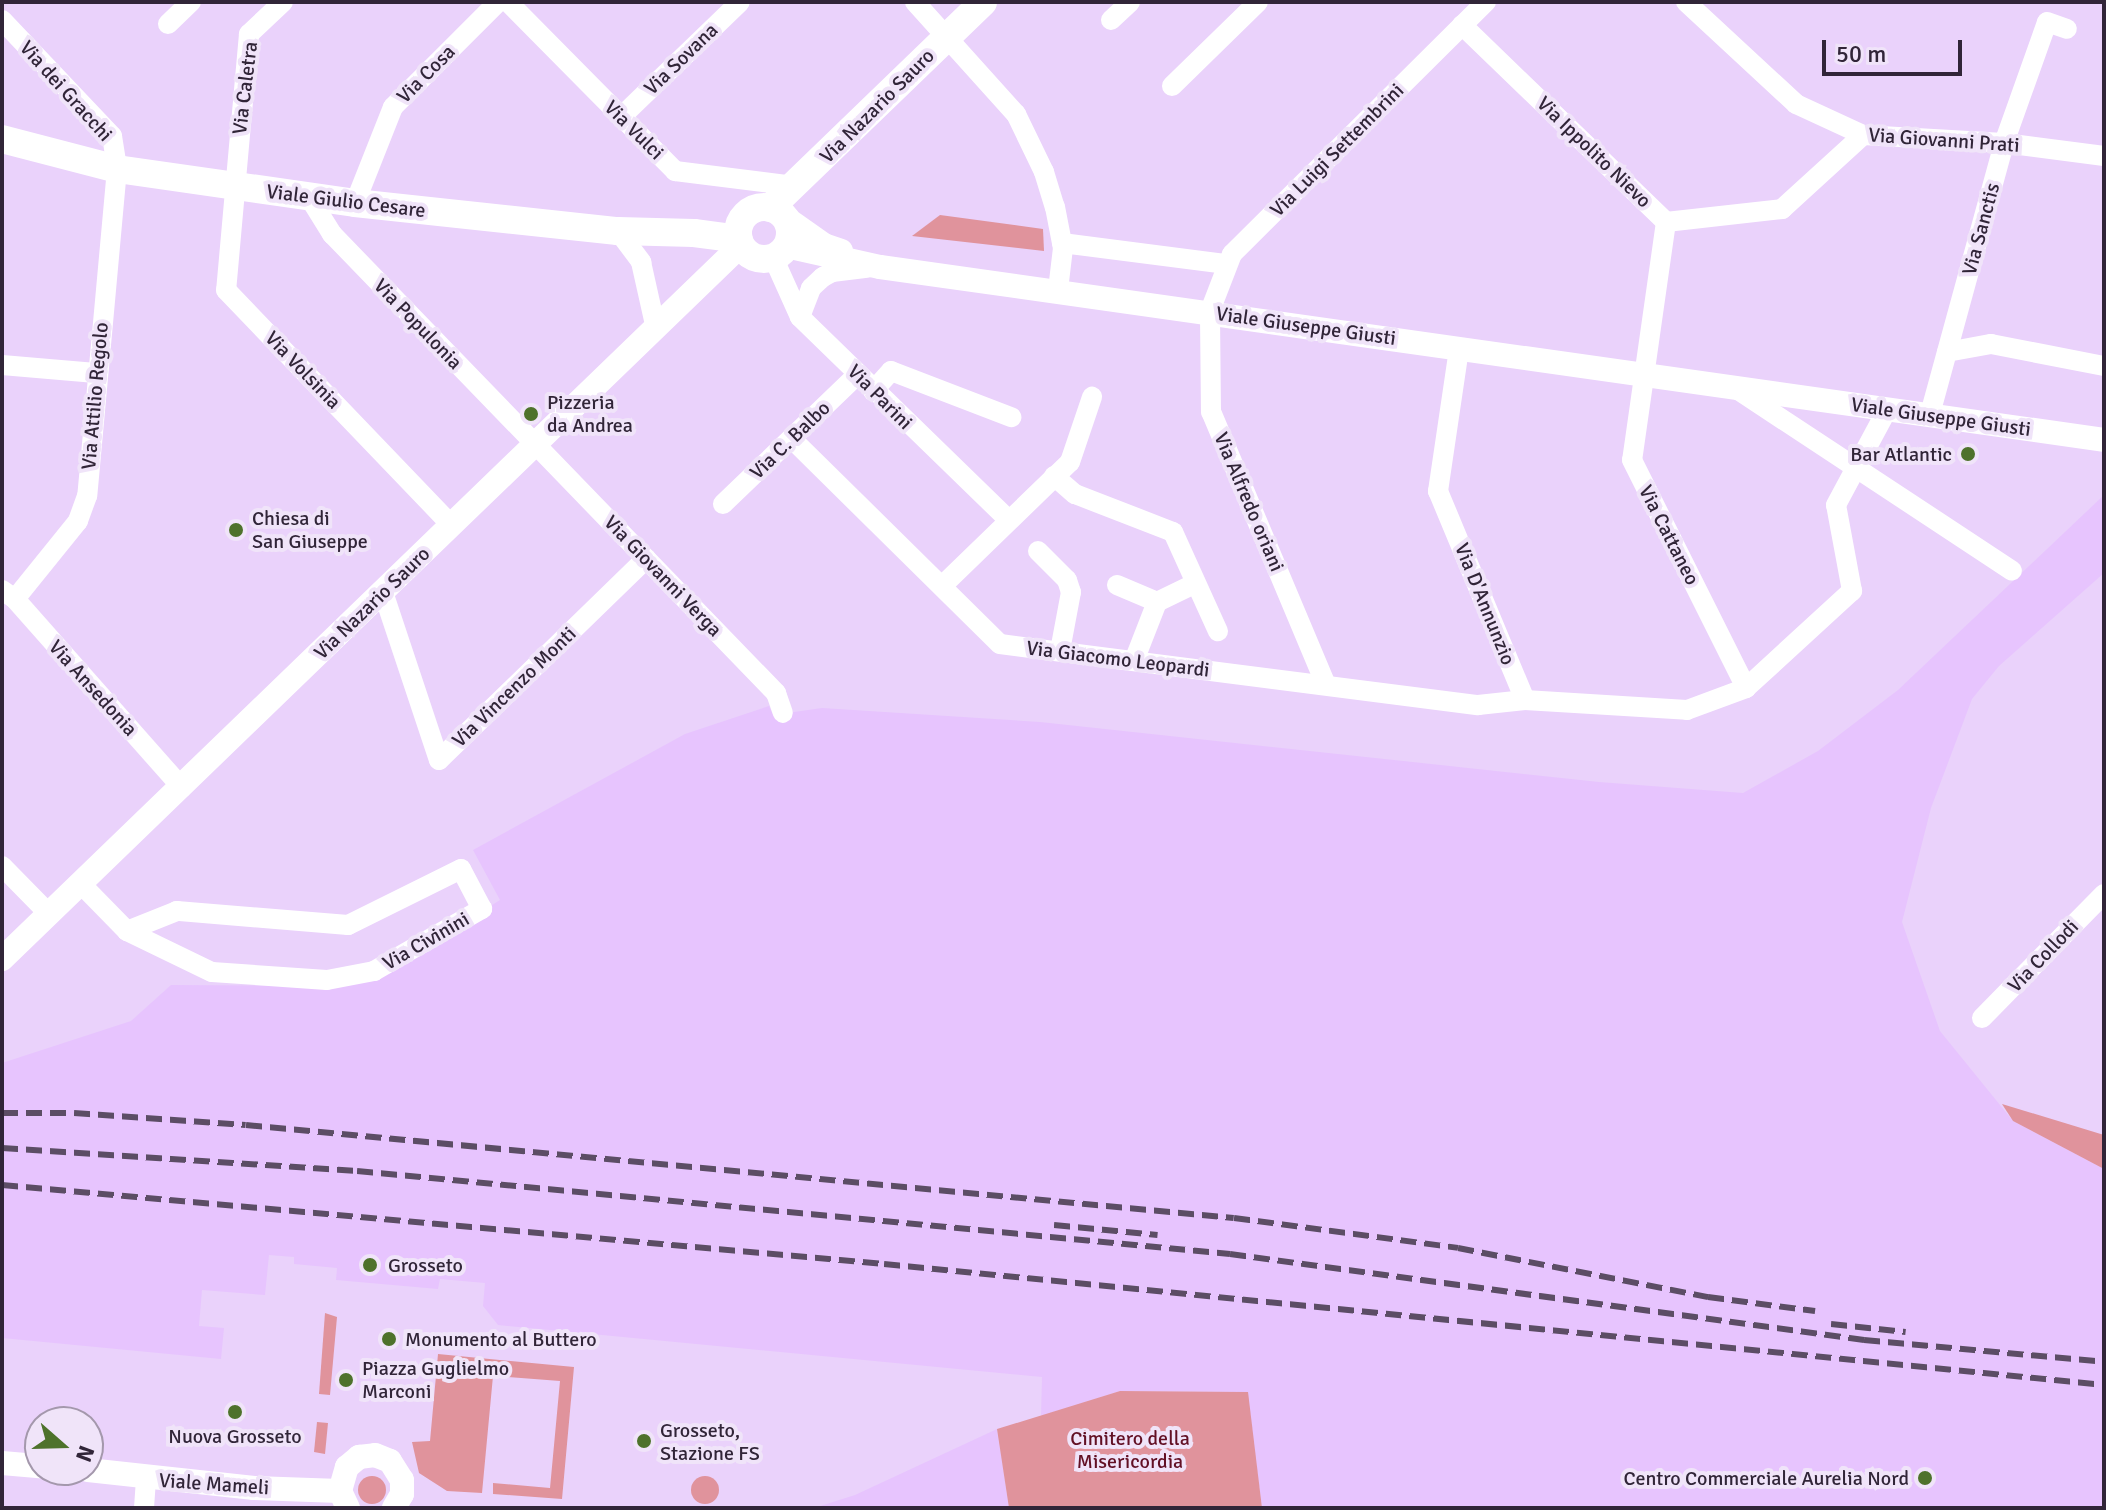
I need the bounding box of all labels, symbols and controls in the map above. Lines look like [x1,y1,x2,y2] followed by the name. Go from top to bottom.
[639,18,723,100] street label: Via Sovana
[1826,24,1966,74] scale bar
[15,36,117,146] street label: Via dei Gracchi
[1836,39,1886,69] text: 50 m
[227,40,263,136] street label: Via Caletra
[392,40,460,108] street label: Via Cosa
[815,44,939,168] street label: Via Nazario Sauro
[1265,78,1409,222] street label: Via Luigi Settembrini
[1532,91,1656,213] street label: Via Ippolito Nievo
[599,95,669,165] street label: Via Vulci
[1868,123,2020,157] street label: Via Giovanni Prati
[265,179,427,223] street label: Viale Giulio Cesare
[1957,180,2005,278] street label: Via Sanctis
[369,274,467,374] street label: Via Populonia
[1215,302,1397,350] street label: Viale Giuseppe Giusti
[77,321,113,471] street label: Via Attilio Regolo
[260,326,346,414] street label: Via Volsinia
[843,360,917,434] street label: Via Parini
[547,390,633,437] place label: Pizzeria da Andrea
[1850,393,2032,441] street label: Viale Giuseppe Giusti
[745,396,835,484] street label: Via C. Balbo
[522,405,540,423] marker: Pizzeria da Andrea
[1209,429,1289,575] street label: Via Alfredo oriani
[1850,442,1952,466] place label: Bar Atlantic
[1959,445,1977,463] marker: Bar Atlantic
[1634,481,1704,589] street label: Via Cattaneo
[252,506,368,553] place label: Chiesa di San Giuseppe
[599,510,727,642] street label: Via Giovanni Verga
[227,521,245,539] marker: Chiesa di San Giuseppe
[1450,540,1520,668] street label: Via D'Annunzio
[309,542,435,664] street label: Via Nazario Sauro
[447,622,581,752] street label: Via Vincenzo Monti
[44,635,142,741] street label: Via Ansedonia
[1025,636,1211,682] street label: Via Giacomo Leopardi
[379,907,473,975] street label: Via Civinini
[2003,915,2083,997] street label: Via Collodi
[388,1253,463,1277] place label: Grosseto
[359,1254,381,1276] marker: Grosseto
[405,1327,597,1351] place label: Monumento al Buttero
[380,1330,398,1348] marker: Monumento al Buttero
[362,1356,509,1403] place label: Piazza Guglielmo Marconi
[337,1371,355,1389] marker: Piazza Guglielmo Marconi
[226,1403,244,1421] marker: Nuova Grosseto
[24,1406,104,1486] north arrow
[660,1418,760,1465] place label: Grosseto, Stazione FS
[168,1424,302,1448] place label: Nuova Grosseto
[1070,1426,1190,1473] park label: Cimitero della Misericordia
[635,1432,653,1450] marker: Grosseto, Stazione FS
[70,1442,100,1466] text: N
[1623,1466,1909,1490] place label: Centro Commerciale Aurelia Nord
[158,1468,270,1500] street label: Viale Mameli
[1916,1469,1934,1487] marker: Centro Commerciale Aurelia Nord

